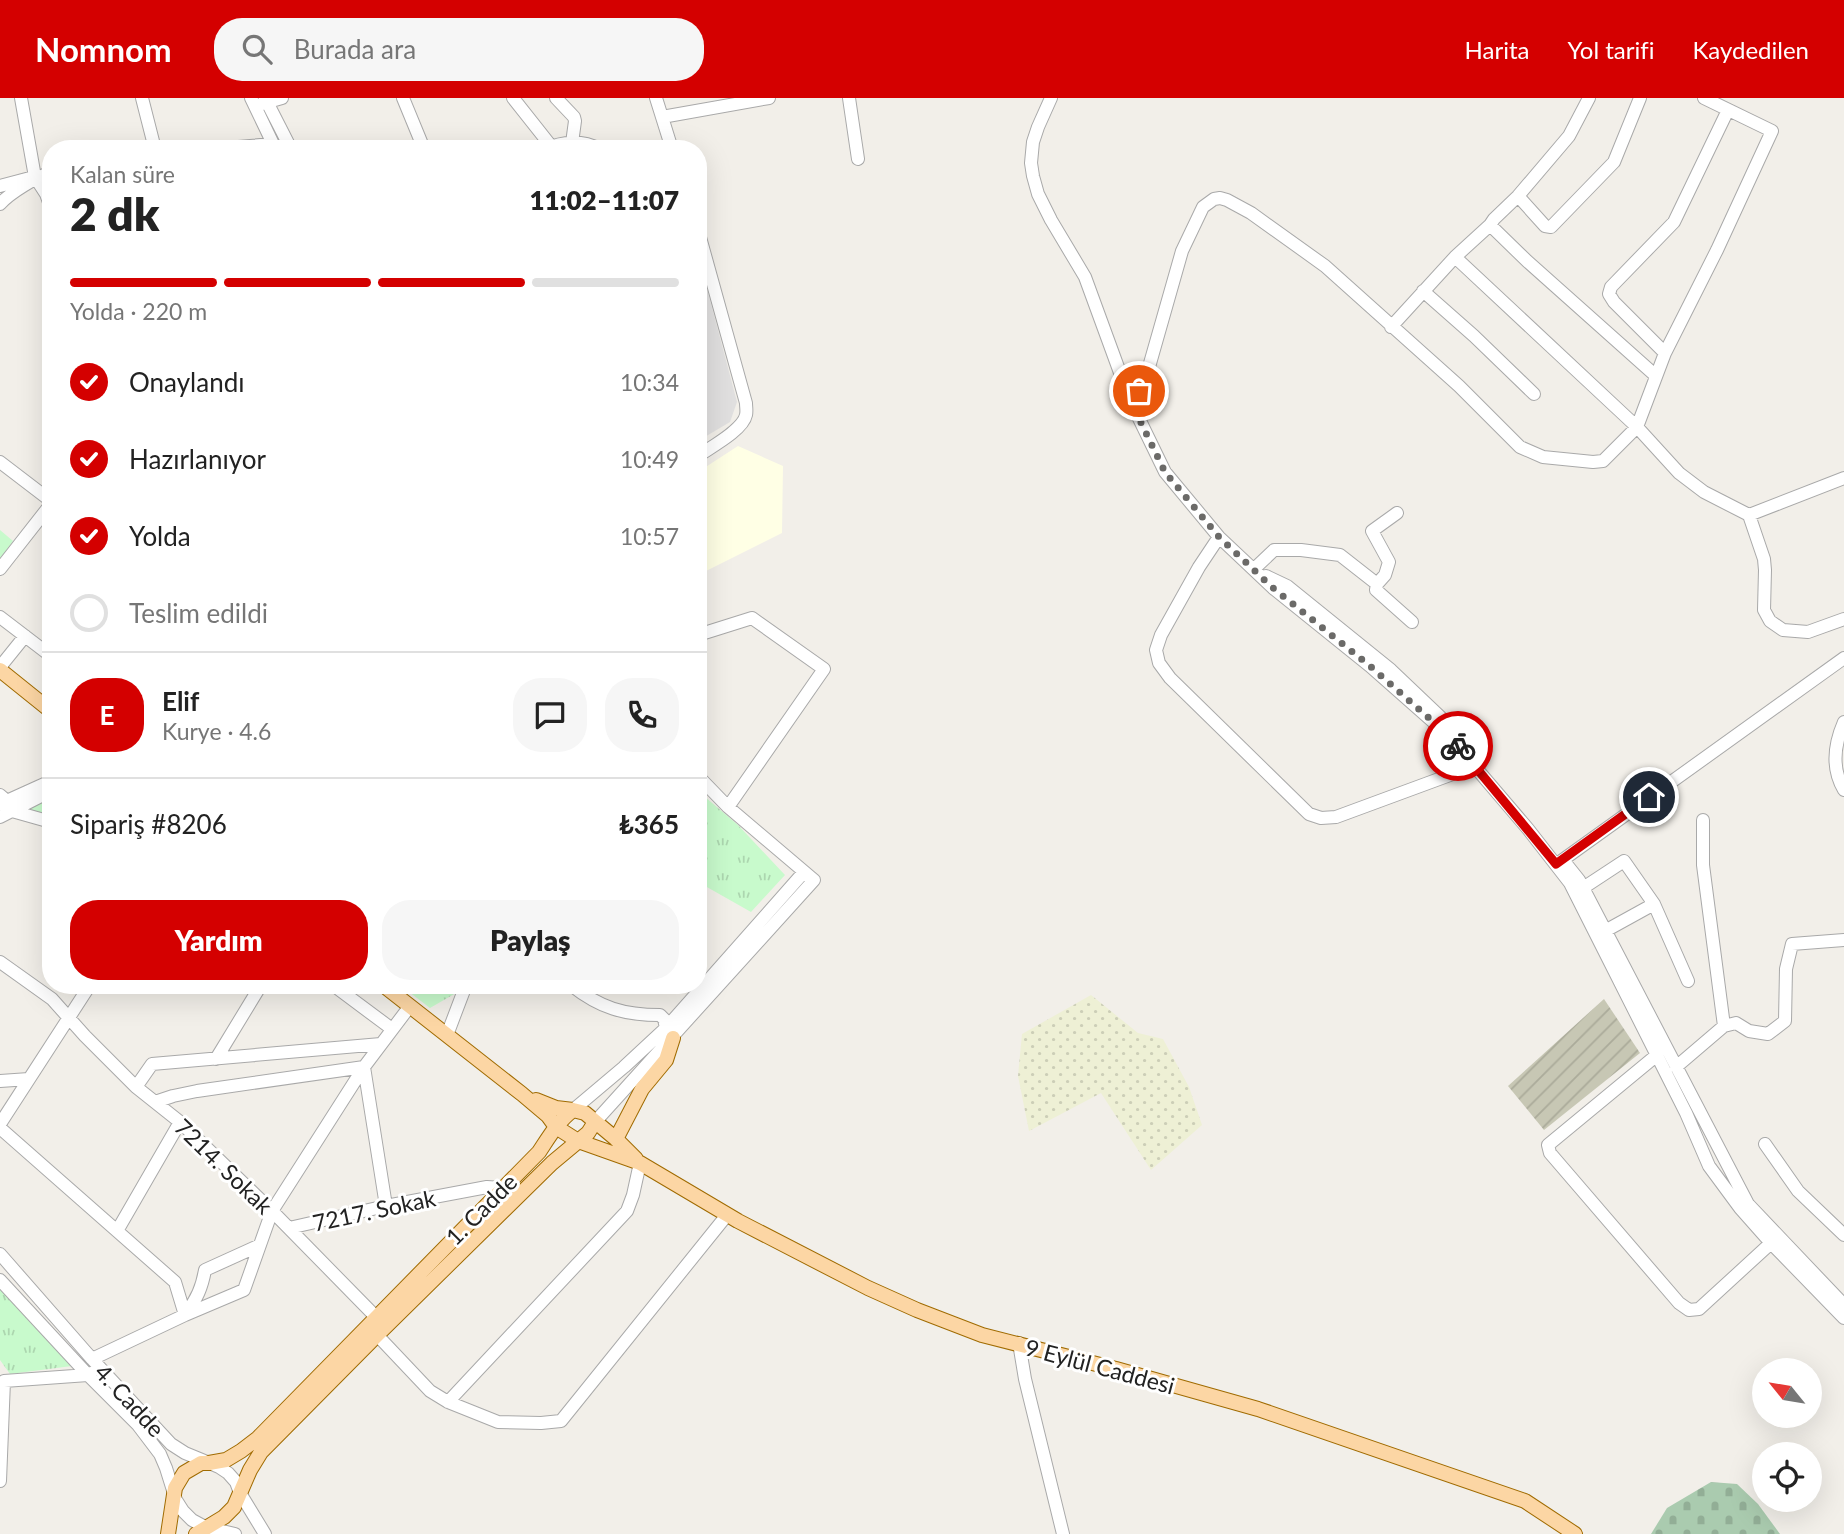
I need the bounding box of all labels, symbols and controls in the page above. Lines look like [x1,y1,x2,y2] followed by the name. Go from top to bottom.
[214,18,704,81] search box
[35,29,172,69] text: Nomnom
[238,30,276,68] icon: search
[294,33,416,65] text: Burada ara
[1465,35,1529,64] text: Harita
[1567,35,1654,64] text: Yol tarifi
[1692,35,1809,64] text: Kaydedilen
[70,160,175,188] text: Kalan süre
[529,184,679,216] text: 11:02–11:07
[70,186,159,241] text: 2 dk
[70,297,207,325] text: Yolda · 220 m
[1109,361,1169,421] pin
[70,363,108,401] icon: check
[129,366,244,398] text: Onaylandı
[620,368,679,396] text: 10:34
[1120,372,1158,410] icon: bag
[70,440,108,478] icon: check
[129,443,266,475] text: Hazırlanıyor
[620,445,679,473] text: 10:49
[70,517,108,555] icon: check
[129,520,191,552] text: Yolda
[620,522,679,550] text: 10:57
[129,597,268,629] text: Teslim edildi
[513,678,587,752] button: chat
[605,678,679,752] button: phone
[162,685,199,717] text: Elif
[100,699,114,731] text: E
[1423,711,1493,781] courier
[162,717,271,745] text: Kurye · 4.6
[1439,727,1477,765] icon: bike
[1619,767,1679,827] pin
[1630,778,1668,816] icon: home
[70,808,227,840] text: Sipariş #8206
[619,808,679,840] text: ₺365
[70,900,368,980] button: Yardım
[382,900,679,980] button: Paylaş
[169,1113,279,1220] street label: 7214. Sokak
[440,1168,522,1250] street label: 1. Cadde
[310,1183,438,1237] street label: 7217. Sokak
[1022,1333,1178,1399] street label: 9 Eylül Caddesi
[89,1358,171,1442] street label: 4. Cadde
[1752,1358,1822,1428] north arrow
[1752,1358,1822,1512] map controls
[1752,1442,1822,1512] button: locate

